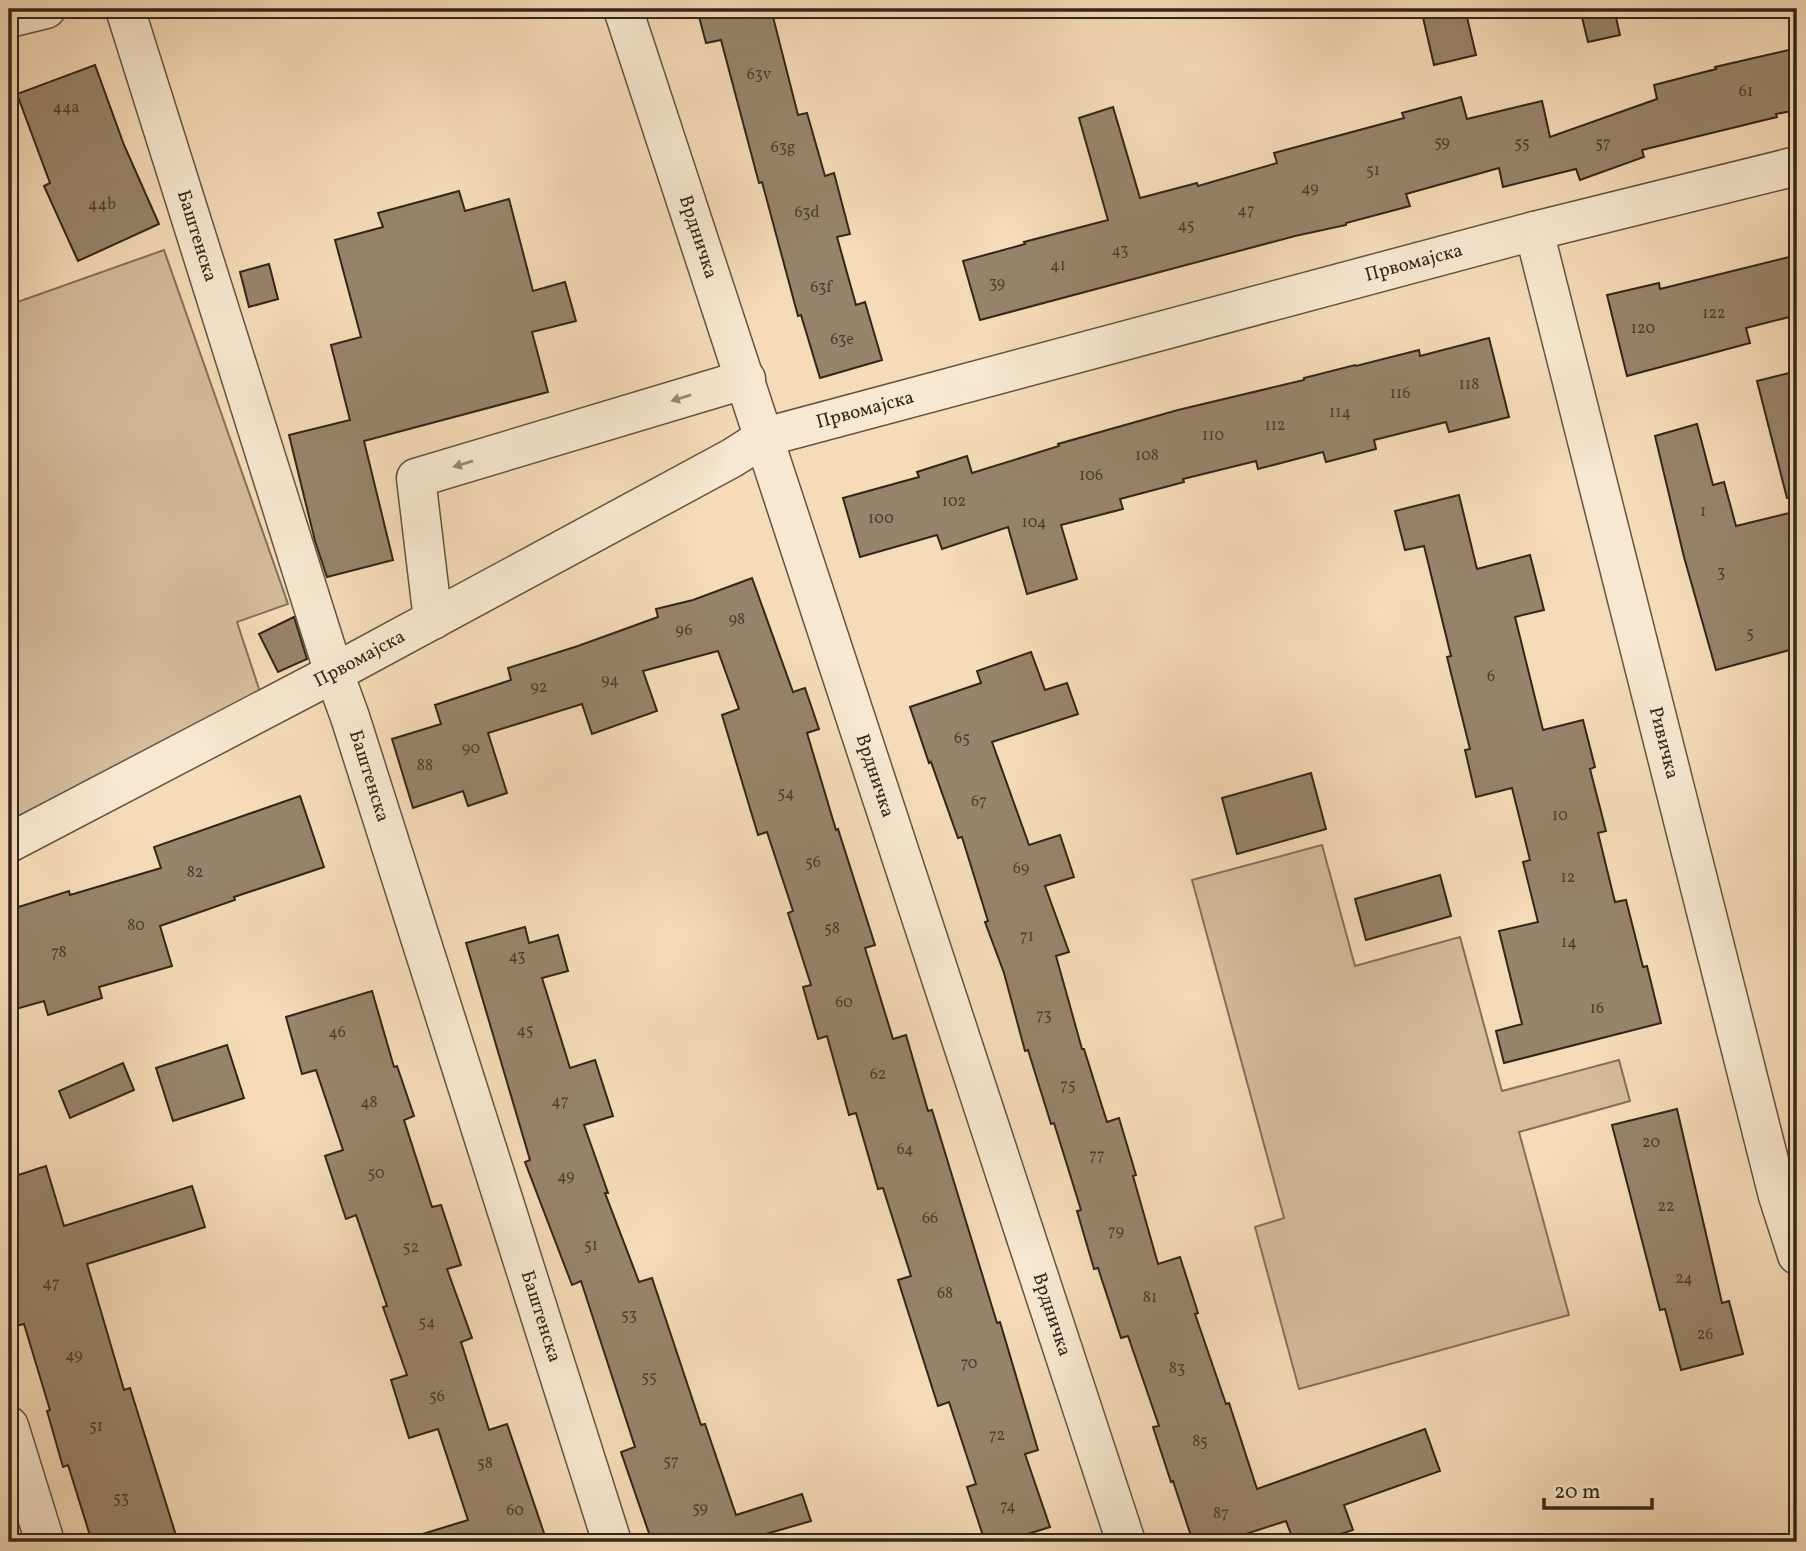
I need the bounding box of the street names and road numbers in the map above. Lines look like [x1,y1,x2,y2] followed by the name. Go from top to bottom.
[170,187,223,285] street label: Баштенска
[672,192,724,282] street label: Врдничка
[1362,238,1466,289] street label: Првомајска
[813,385,917,436] street label: Првомајска
[309,624,410,694] street label: Првомајска
[1642,704,1685,782] street label: Ривичка
[342,727,396,825] street label: Баштенска
[849,731,900,821] street label: Врдничка
[514,1267,567,1366] street label: Баштенска
[1026,1269,1077,1360] street label: Врдничка

